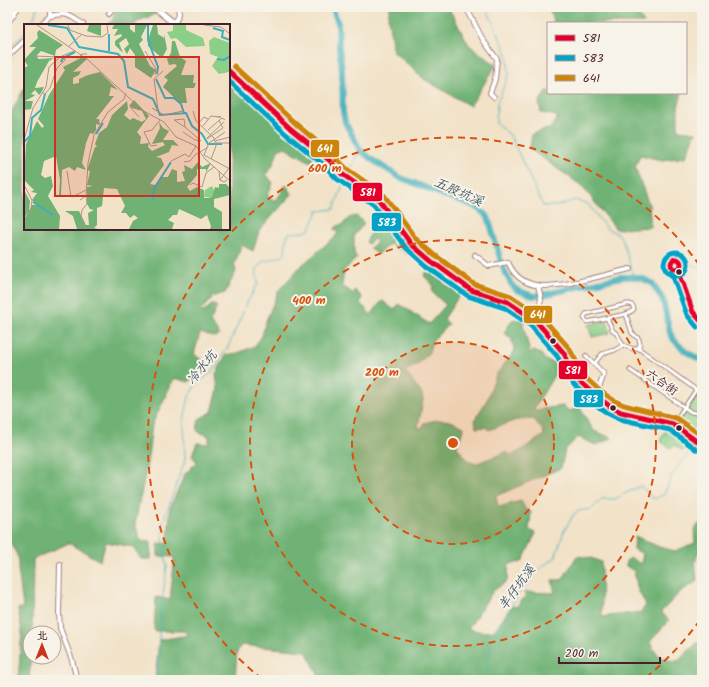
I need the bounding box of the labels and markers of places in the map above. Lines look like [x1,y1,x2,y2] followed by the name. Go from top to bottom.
[674,267,684,277] unlabelled marker
[548,336,558,346] unlabelled marker
[608,403,618,413] unlabelled marker
[674,423,684,433] unlabelled marker
[446,436,460,450] centre of rings

